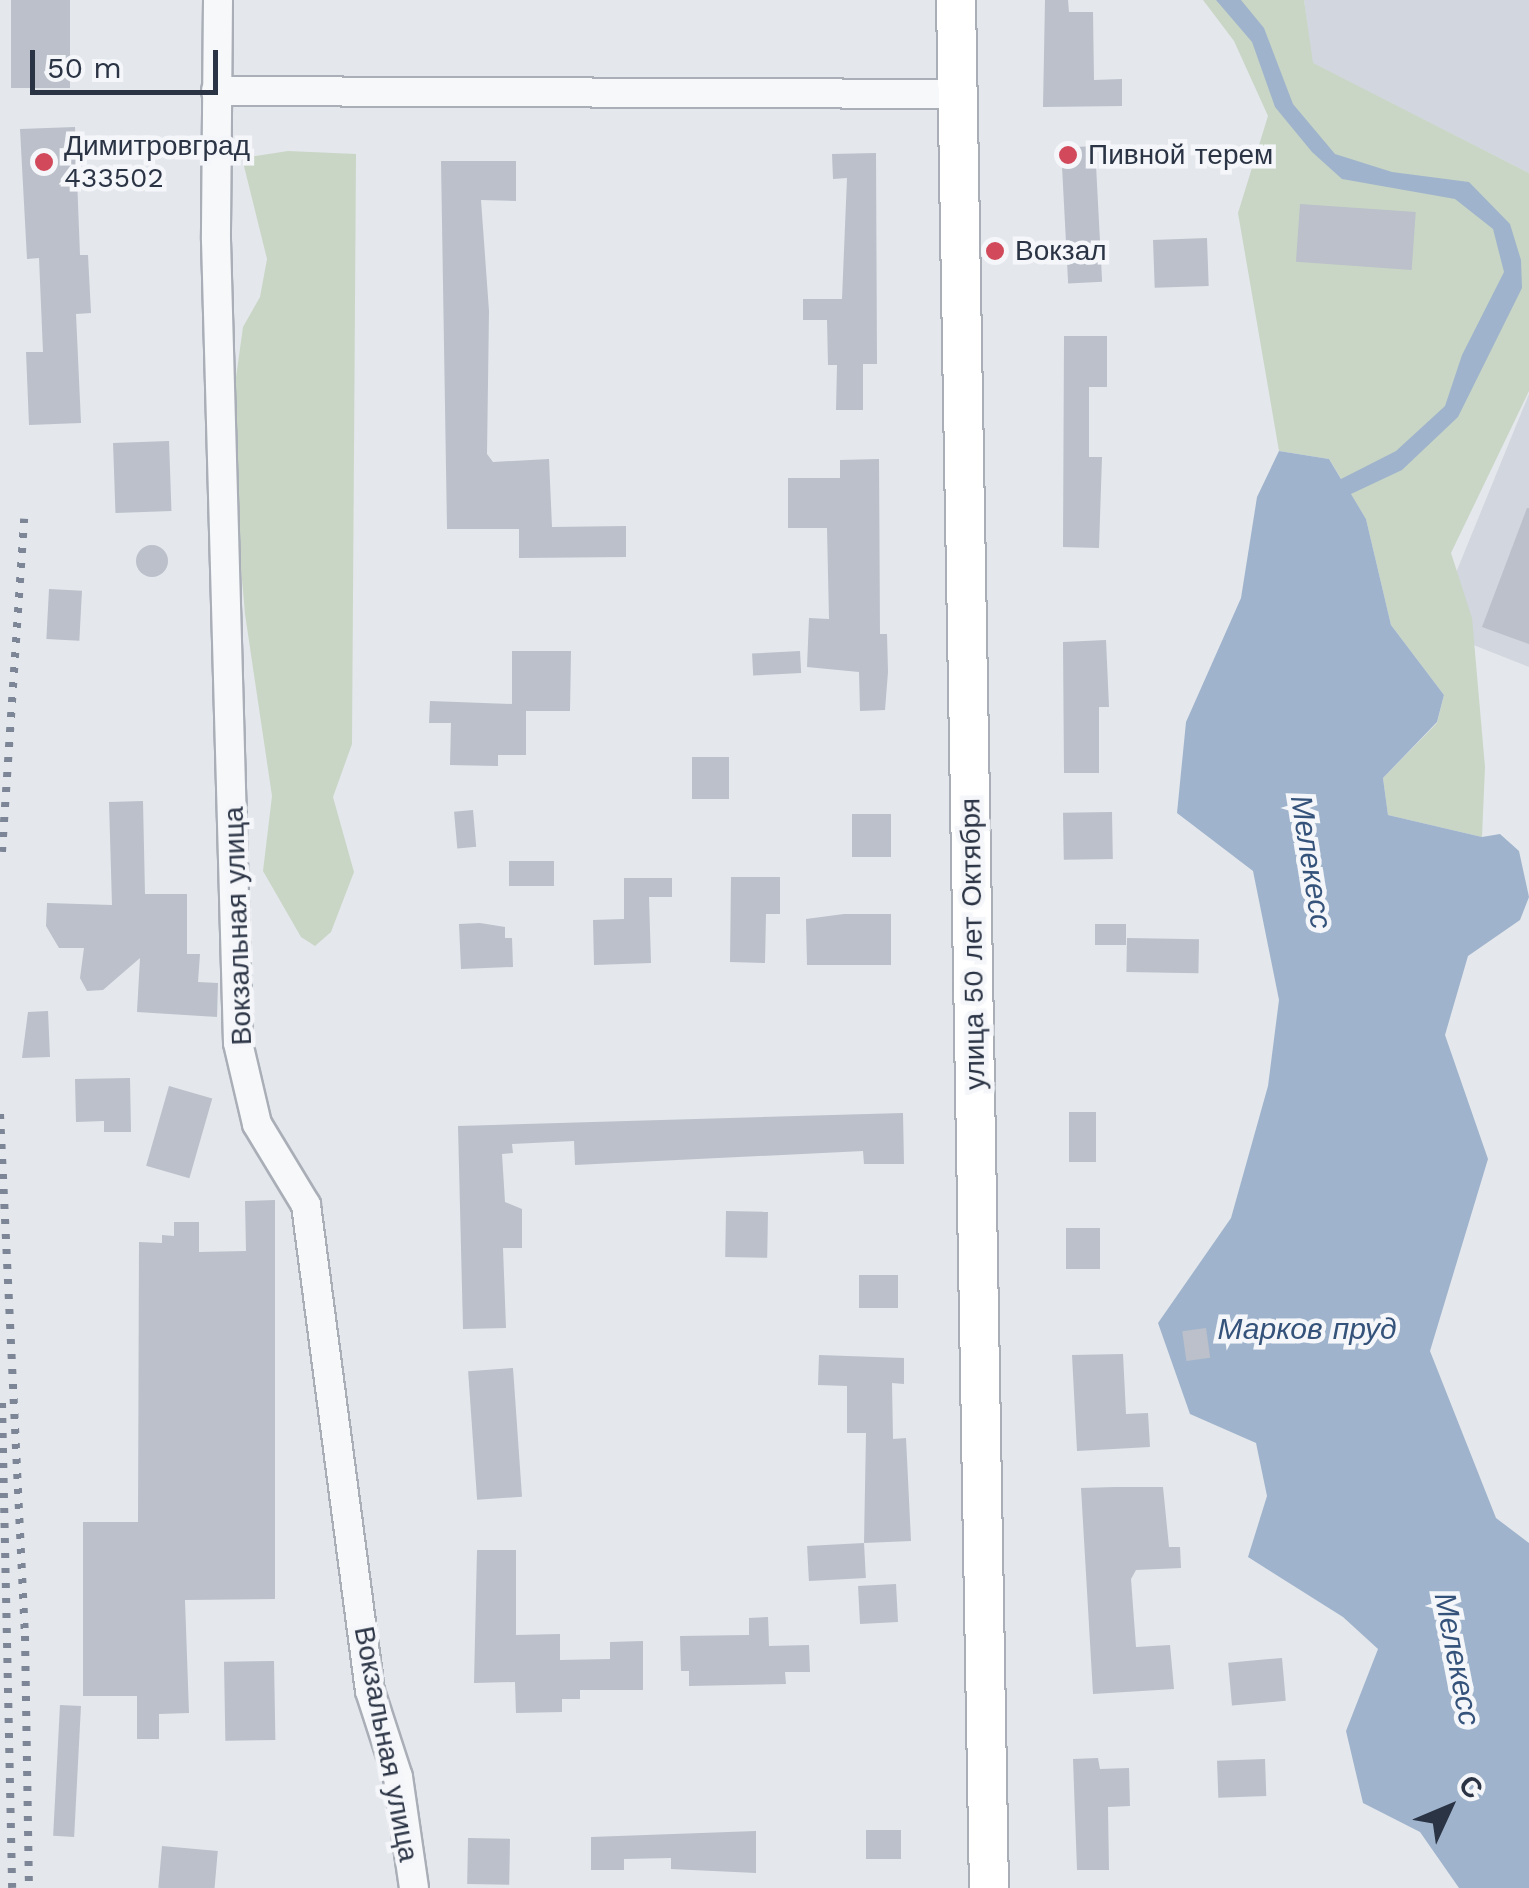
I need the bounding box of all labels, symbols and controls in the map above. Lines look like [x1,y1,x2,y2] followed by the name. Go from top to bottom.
[35,30,222,92] scale bar
[47,50,122,85] text: 50 m
[64,129,250,195] place label: Димитровград 433502
[1088,138,1273,172] place label: Пивной терем
[1057,144,1079,166] marker: Пивной терем
[33,151,55,173] marker: Димитровград 433502
[1015,234,1107,268] place label: Вокзал
[984,240,1006,262] marker: Вокзал
[1283,793,1339,931] water label: Мелекесс
[954,798,992,1090] street label: улица 50 лет Октября
[217,806,259,1046] street label: Вокзальная улица
[1217,1311,1397,1347] water label: Марков пруд
[1426,1589,1488,1729] water label: Мелекесс
[347,1624,425,1864] street label: Вокзальная улица
[1399,1758,1499,1858] north arrow
[1452,1768,1490,1806] text: С

